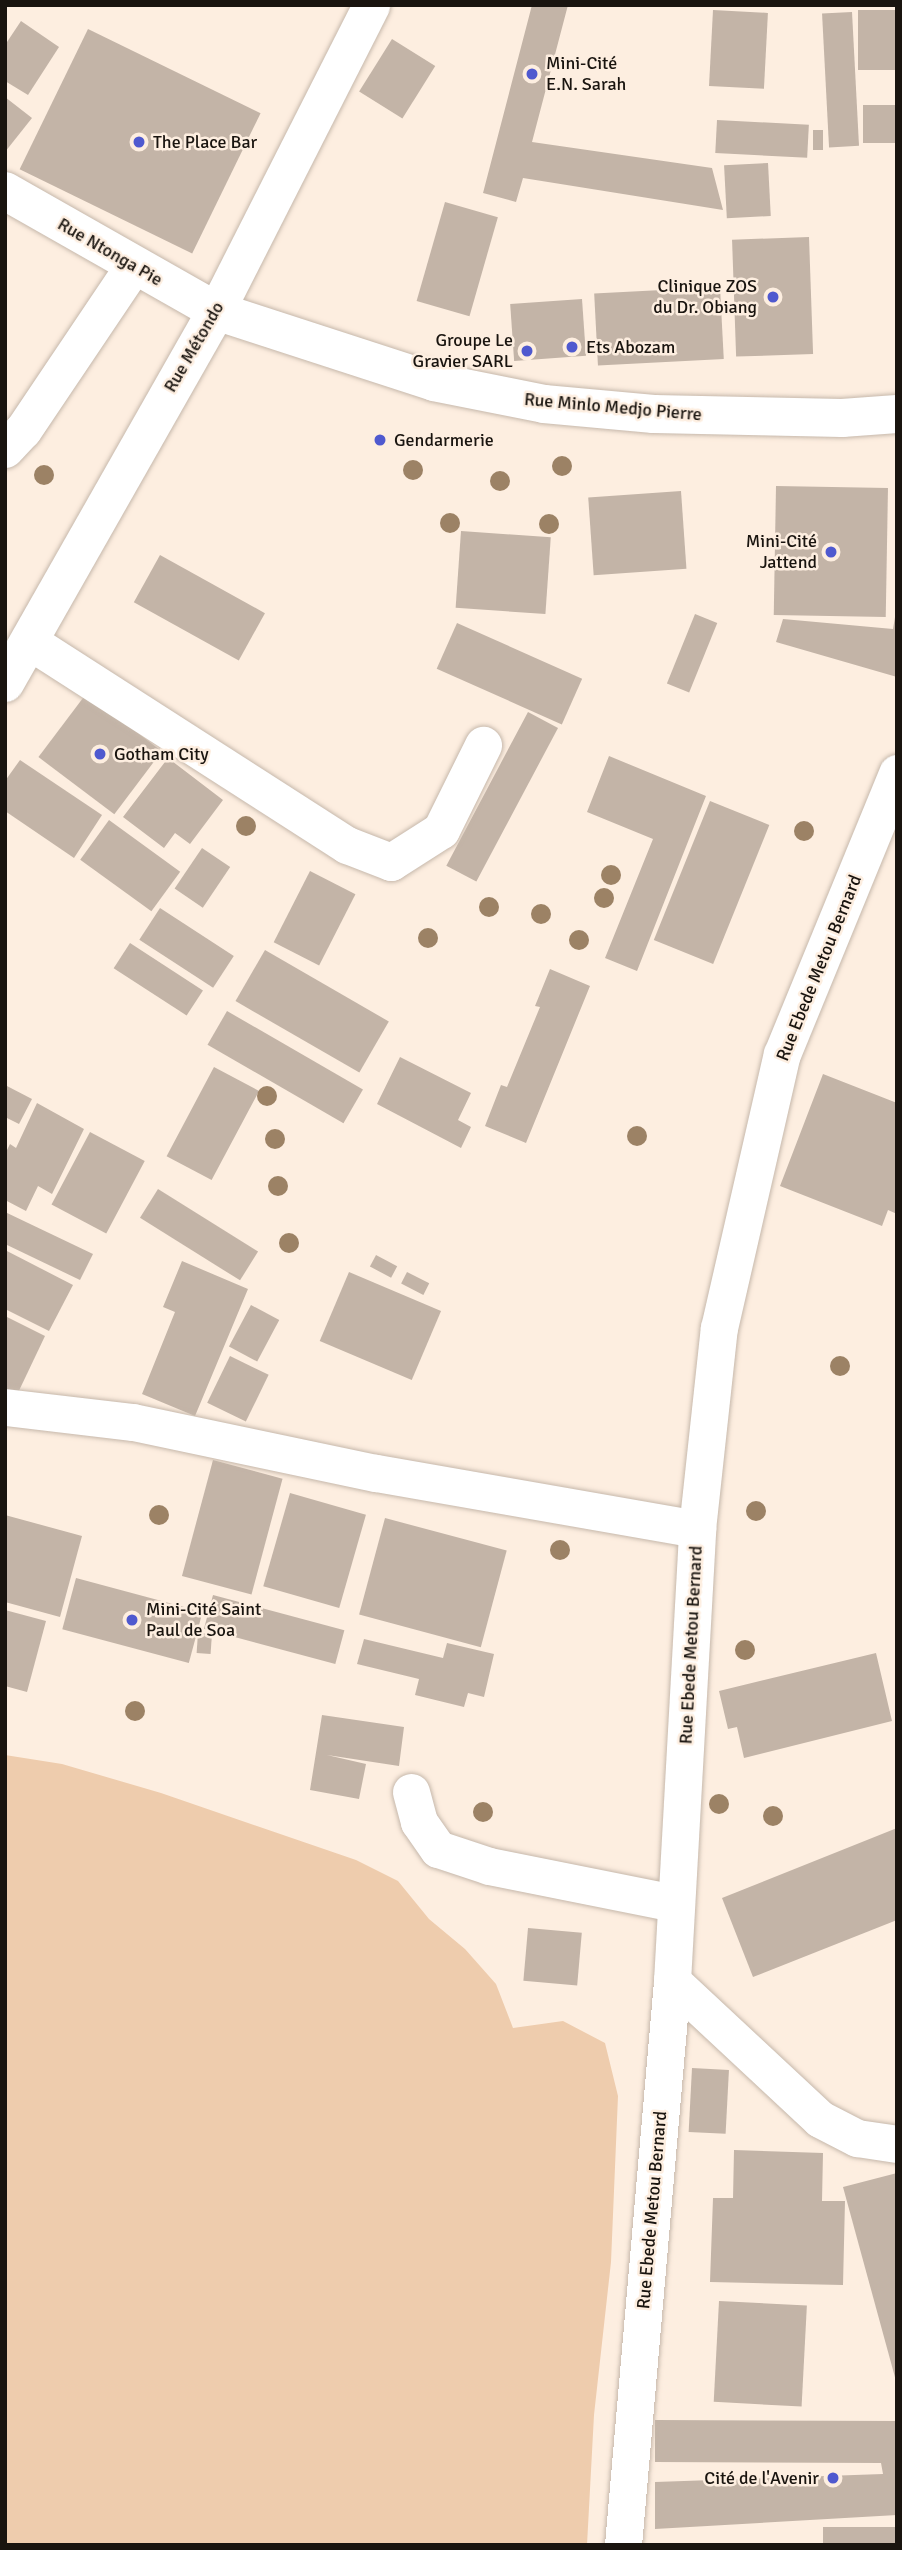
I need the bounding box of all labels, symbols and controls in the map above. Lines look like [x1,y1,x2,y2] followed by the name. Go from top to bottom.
[546,53,626,96] place label: Mini-Cité E.N. Sarah
[524,66,540,82] marker: Mini-Cité E.N. Sarah
[153,131,257,153] place label: The Place Bar
[131,134,147,150] marker: The Place Bar
[54,213,166,291] street label: Rue Ntonga Pie
[653,276,757,318] place label: Clinique ZOS du Dr. Obiang
[763,287,783,307] marker: Clinique ZOS du Dr. Obiang
[159,298,229,396] street label: Rue Métondo
[413,330,513,372] place label: Groupe Le Gravier SARL
[586,336,675,358] place label: Ets Abozam
[564,339,580,355] marker: Ets Abozam
[519,343,535,359] marker: Groupe Le Gravier SARL
[523,388,703,426] street label: Rue Minlo Medjo Pierre
[394,429,494,451] place label: Gendarmerie
[372,432,388,448] marker: Gendarmerie
[746,531,817,574] place label: Mini-Cité Jattend
[823,544,839,560] marker: Mini-Cité Jattend
[114,743,209,765] place label: Gotham City
[92,746,108,762] marker: Gotham City
[772,872,866,1064] street label: Rue Ebede Metou Bernard
[675,1545,707,1745] street label: Rue Ebede Metou Bernard
[146,1599,261,1642] place label: Mini-Cité Saint Paul de Soa
[124,1612,140,1628] marker: Mini-Cité Saint Paul de Soa
[633,2110,671,2310] street label: Rue Ebede Metou Bernard
[704,2467,819,2489] place label: Cité de l'Avenir
[825,2470,841,2486] marker: Cité de l'Avenir

